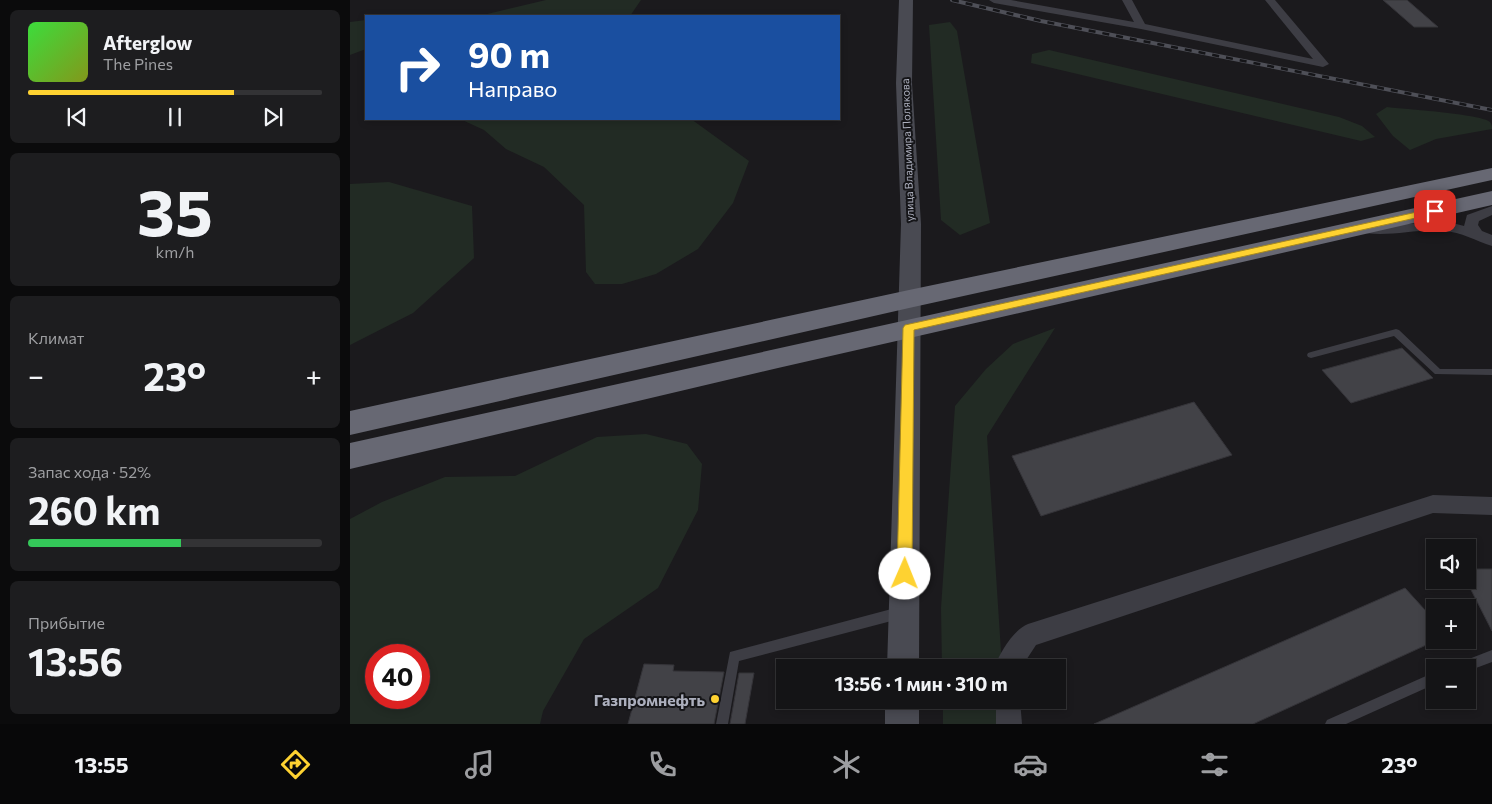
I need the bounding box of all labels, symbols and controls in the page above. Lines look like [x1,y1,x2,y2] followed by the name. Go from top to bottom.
[103,31,192,54] text: Afterglow
[468,32,550,75] text: 90 m
[385,35,450,100] icon: right
[103,54,173,73] text: The Pines
[468,75,558,102] text: Направо
[898,78,916,222] street label: улица Владимира Полякова
[63,103,91,131] icon: previous
[161,103,189,131] icon: pause
[259,103,287,131] icon: next
[137,170,213,249] text: 35
[1414,190,1456,232] pin
[1421,197,1449,225] icon: arrive
[156,242,194,261] text: km/h
[28,328,84,347] text: Климат
[143,352,206,399] text: 23°
[28,358,44,392] text: −
[306,358,322,392] text: +
[28,462,151,481] text: Запас хода · 52%
[28,486,160,533] text: 260 km
[1426,539,1476,709] map controls
[1426,539,1476,589] button: sound
[878,547,930,599] position arrow
[1426,599,1476,649] button: +
[28,613,105,632] text: Прибытие
[28,637,123,684] text: 13:56
[365,644,430,709] speed limit sign: 40
[1426,659,1476,709] button: −
[835,672,1007,695] text: 13:56 · 1 мин · 310 m
[594,690,705,709] place label: Газпромнефть
[709,693,721,705] marker: Газпромнефть
[278,747,313,782] icon: directions
[462,747,497,782] icon: music
[645,747,680,782] icon: phone
[829,747,864,782] icon: climate
[1013,747,1048,782] icon: car
[1197,747,1232,782] icon: filters
[74,751,129,778] text: 13:55
[1381,751,1417,778] text: 23°

